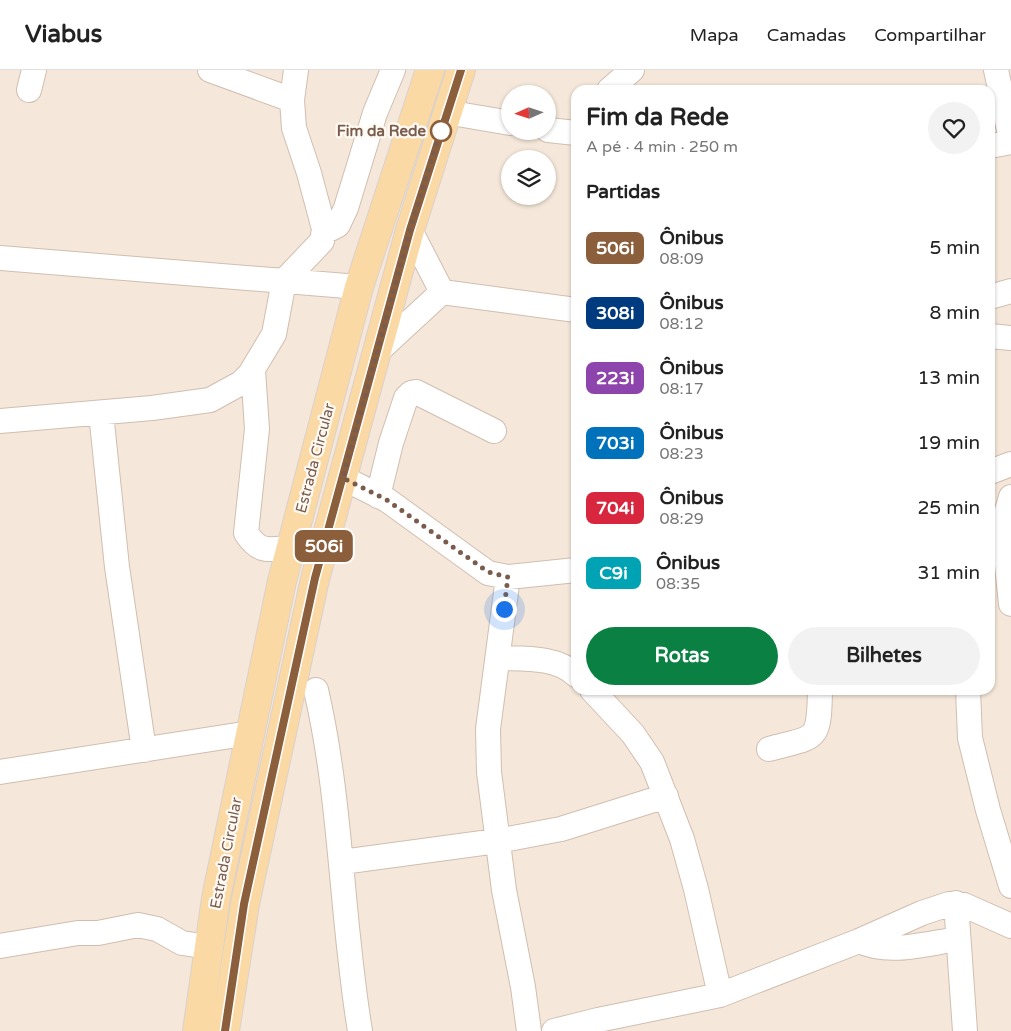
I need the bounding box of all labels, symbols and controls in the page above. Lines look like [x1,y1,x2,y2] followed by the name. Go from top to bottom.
[25,20,102,49] text: Viabus
[690,24,739,46] text: Mapa
[767,24,846,46] text: Camadas
[874,24,986,46] text: Compartilhar
[501,85,556,140] north arrow
[501,85,556,205] map controls
[928,102,980,154] button: heart
[586,103,729,132] text: Fim da Rede
[430,120,452,142] marker: Fim da Rede
[337,122,427,140] place label: Fim da Rede
[586,137,738,157] text: A pé · 4 min · 250 m
[501,150,556,205] button: layers
[586,181,660,203] text: Partidas
[659,227,724,249] text: Ônibus
[596,237,634,259] text: 506i
[929,237,980,259] text: 5 min
[659,249,704,269] text: 08:09
[659,292,724,314] text: Ônibus
[596,302,634,324] text: 308i
[929,302,980,324] text: 8 min
[659,314,704,334] text: 08:12
[659,357,724,379] text: Ônibus
[596,367,634,389] text: 223i
[917,367,980,389] text: 13 min
[659,379,704,399] text: 08:17
[292,401,338,515] street label: Estrada Circular
[659,422,724,444] text: Ônibus
[596,432,634,454] text: 703i
[917,432,980,454] text: 19 min
[659,444,704,464] text: 08:23
[659,487,724,509] text: Ônibus
[596,497,634,519] text: 704i
[917,497,980,519] text: 25 min
[659,509,704,529] text: 08:29
[289,530,359,562] line badge: 506i
[305,535,343,557] text: 506i
[656,552,720,574] text: Ônibus
[599,562,628,584] text: C9i
[917,562,980,584] text: 31 min
[656,574,700,594] text: 08:35
[492,597,517,622] your location
[586,627,778,685] button: Rotas
[788,627,980,685] button: Bilhetes
[206,796,246,910] street label: Estrada Circular

